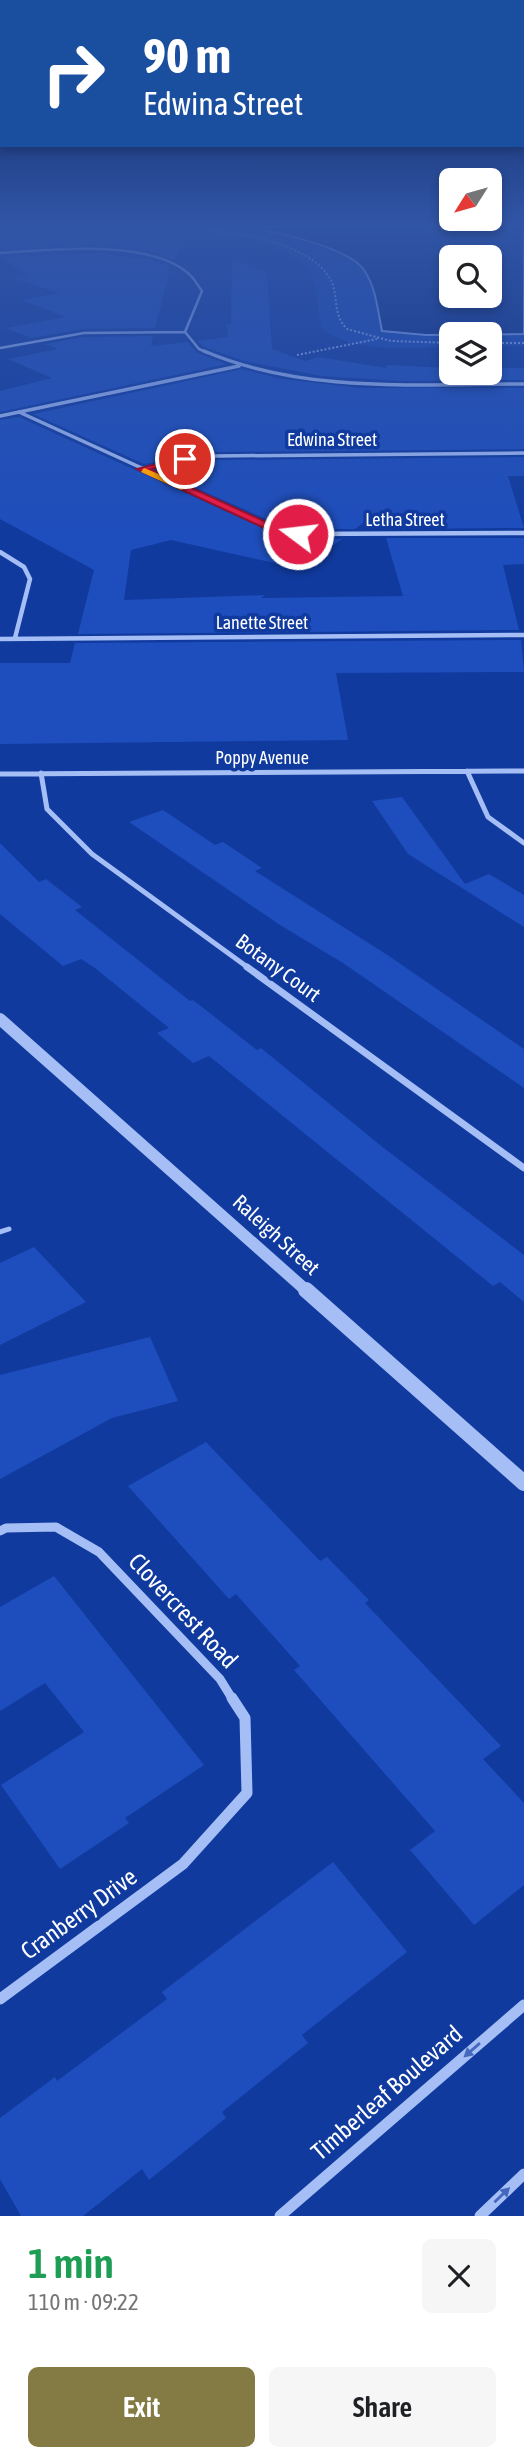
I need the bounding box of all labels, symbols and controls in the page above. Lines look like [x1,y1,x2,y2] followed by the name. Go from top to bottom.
[143,27,231,83] text: 90 m
[28,28,119,119] icon: right
[143,85,303,122] text: Edwina Street
[439,168,502,231] north arrow
[439,168,502,385] map controls
[439,245,502,308] button: search
[439,322,502,385] button: layers
[155,429,215,489] pin
[287,429,377,450] street label: Edwina Street
[166,440,204,478] icon: arrive
[261,497,335,571] position arrow
[365,509,445,530] street label: Letha Street
[216,612,308,633] street label: Lanette Street
[215,747,309,768] street label: Poppy Avenue
[232,928,326,1006] street label: Botany Court
[228,1189,325,1279] street label: Raleigh Street
[123,1548,243,1674] street label: Clovercrest Road
[16,1863,142,1965] street label: Cranberry Drive
[306,2020,467,2165] street label: Timberleaf Boulevard
[464,2042,481,2057] one-way arrow
[493,2187,510,2203] one-way arrow
[28,2239,114,2287] text: 1 min
[422,2239,496,2313] button: close
[28,2289,139,2315] text: 110 m · 09:22
[28,2367,255,2447] button: Exit
[269,2367,496,2447] button: Share

